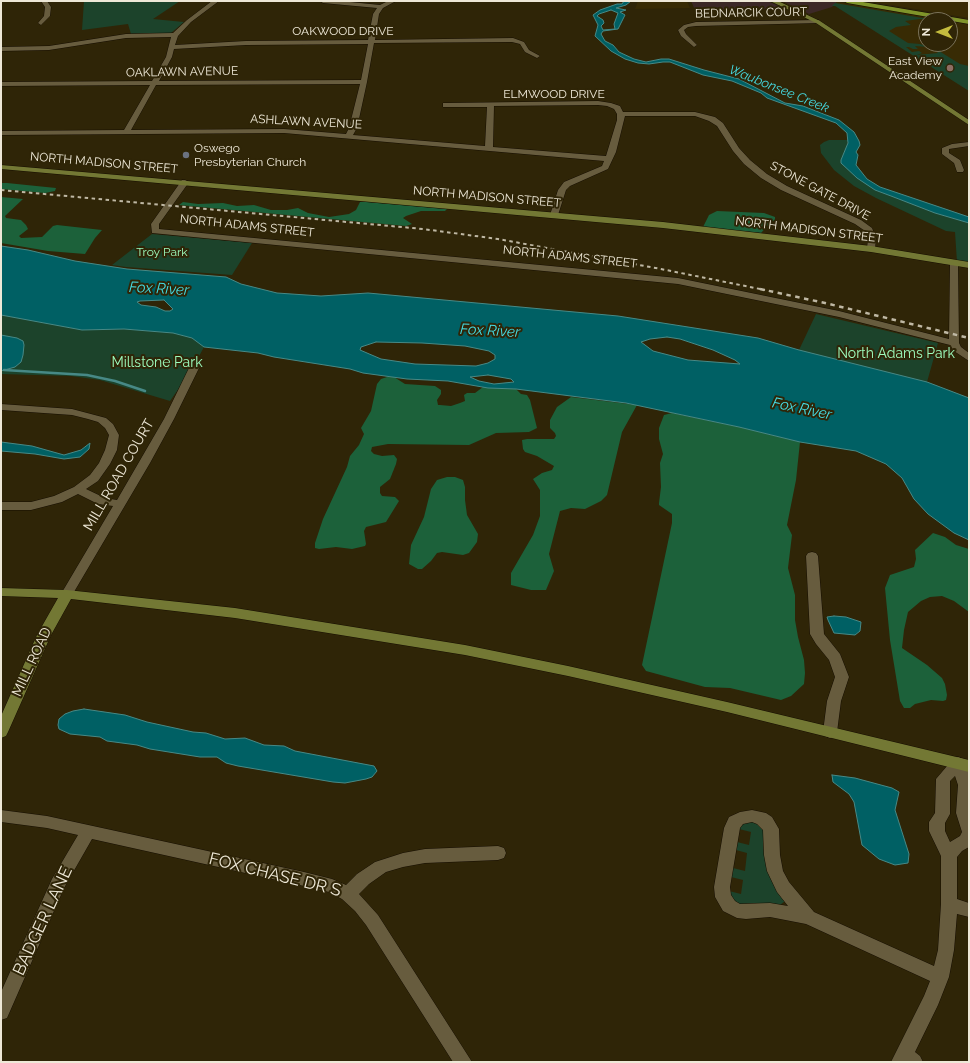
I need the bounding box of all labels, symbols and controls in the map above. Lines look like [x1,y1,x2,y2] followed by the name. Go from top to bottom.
[695,5,807,21] street label: BEDNARCIK COURT
[918,12,958,52] north arrow
[292,24,394,38] street label: OAKWOOD DRIVE
[920,28,933,36] text: N
[888,54,942,82] place label: East View Academy
[727,62,831,116] water label: Waubonsee Creek
[945,63,955,73] marker: East View Academy
[126,64,238,80] street label: OAKLAWN AVENUE
[503,87,605,101] street label: ELMWOOD DRIVE
[250,112,362,132] street label: ASHLAWN AVENUE
[194,141,306,169] place label: Oswego Presbyterian Church
[29,149,179,177] street label: NORTH MADISON STREET
[181,150,191,160] marker: Oswego Presbyterian Church
[767,159,873,223] street label: STONE GATE DRIVE
[412,183,562,211] street label: NORTH MADISON STREET
[179,212,315,240] street label: NORTH ADAMS STREET
[734,214,884,246] street label: NORTH MADISON STREET
[502,243,638,271] street label: NORTH ADAMS STREET
[136,245,188,259] park label: Troy Park
[128,278,190,300] water label: Fox River
[459,320,521,342] water label: Fox River
[837,346,955,362] park label: North Adams Park
[111,355,203,371] park label: Millstone Park
[771,394,833,424] water label: Fox River
[80,416,158,534] street label: MILL ROAD COURT
[9,625,55,699] street label: MILL ROAD
[207,849,343,901] street label: FOX CHASE DR S
[9,863,77,979] street label: BADGER LANE

